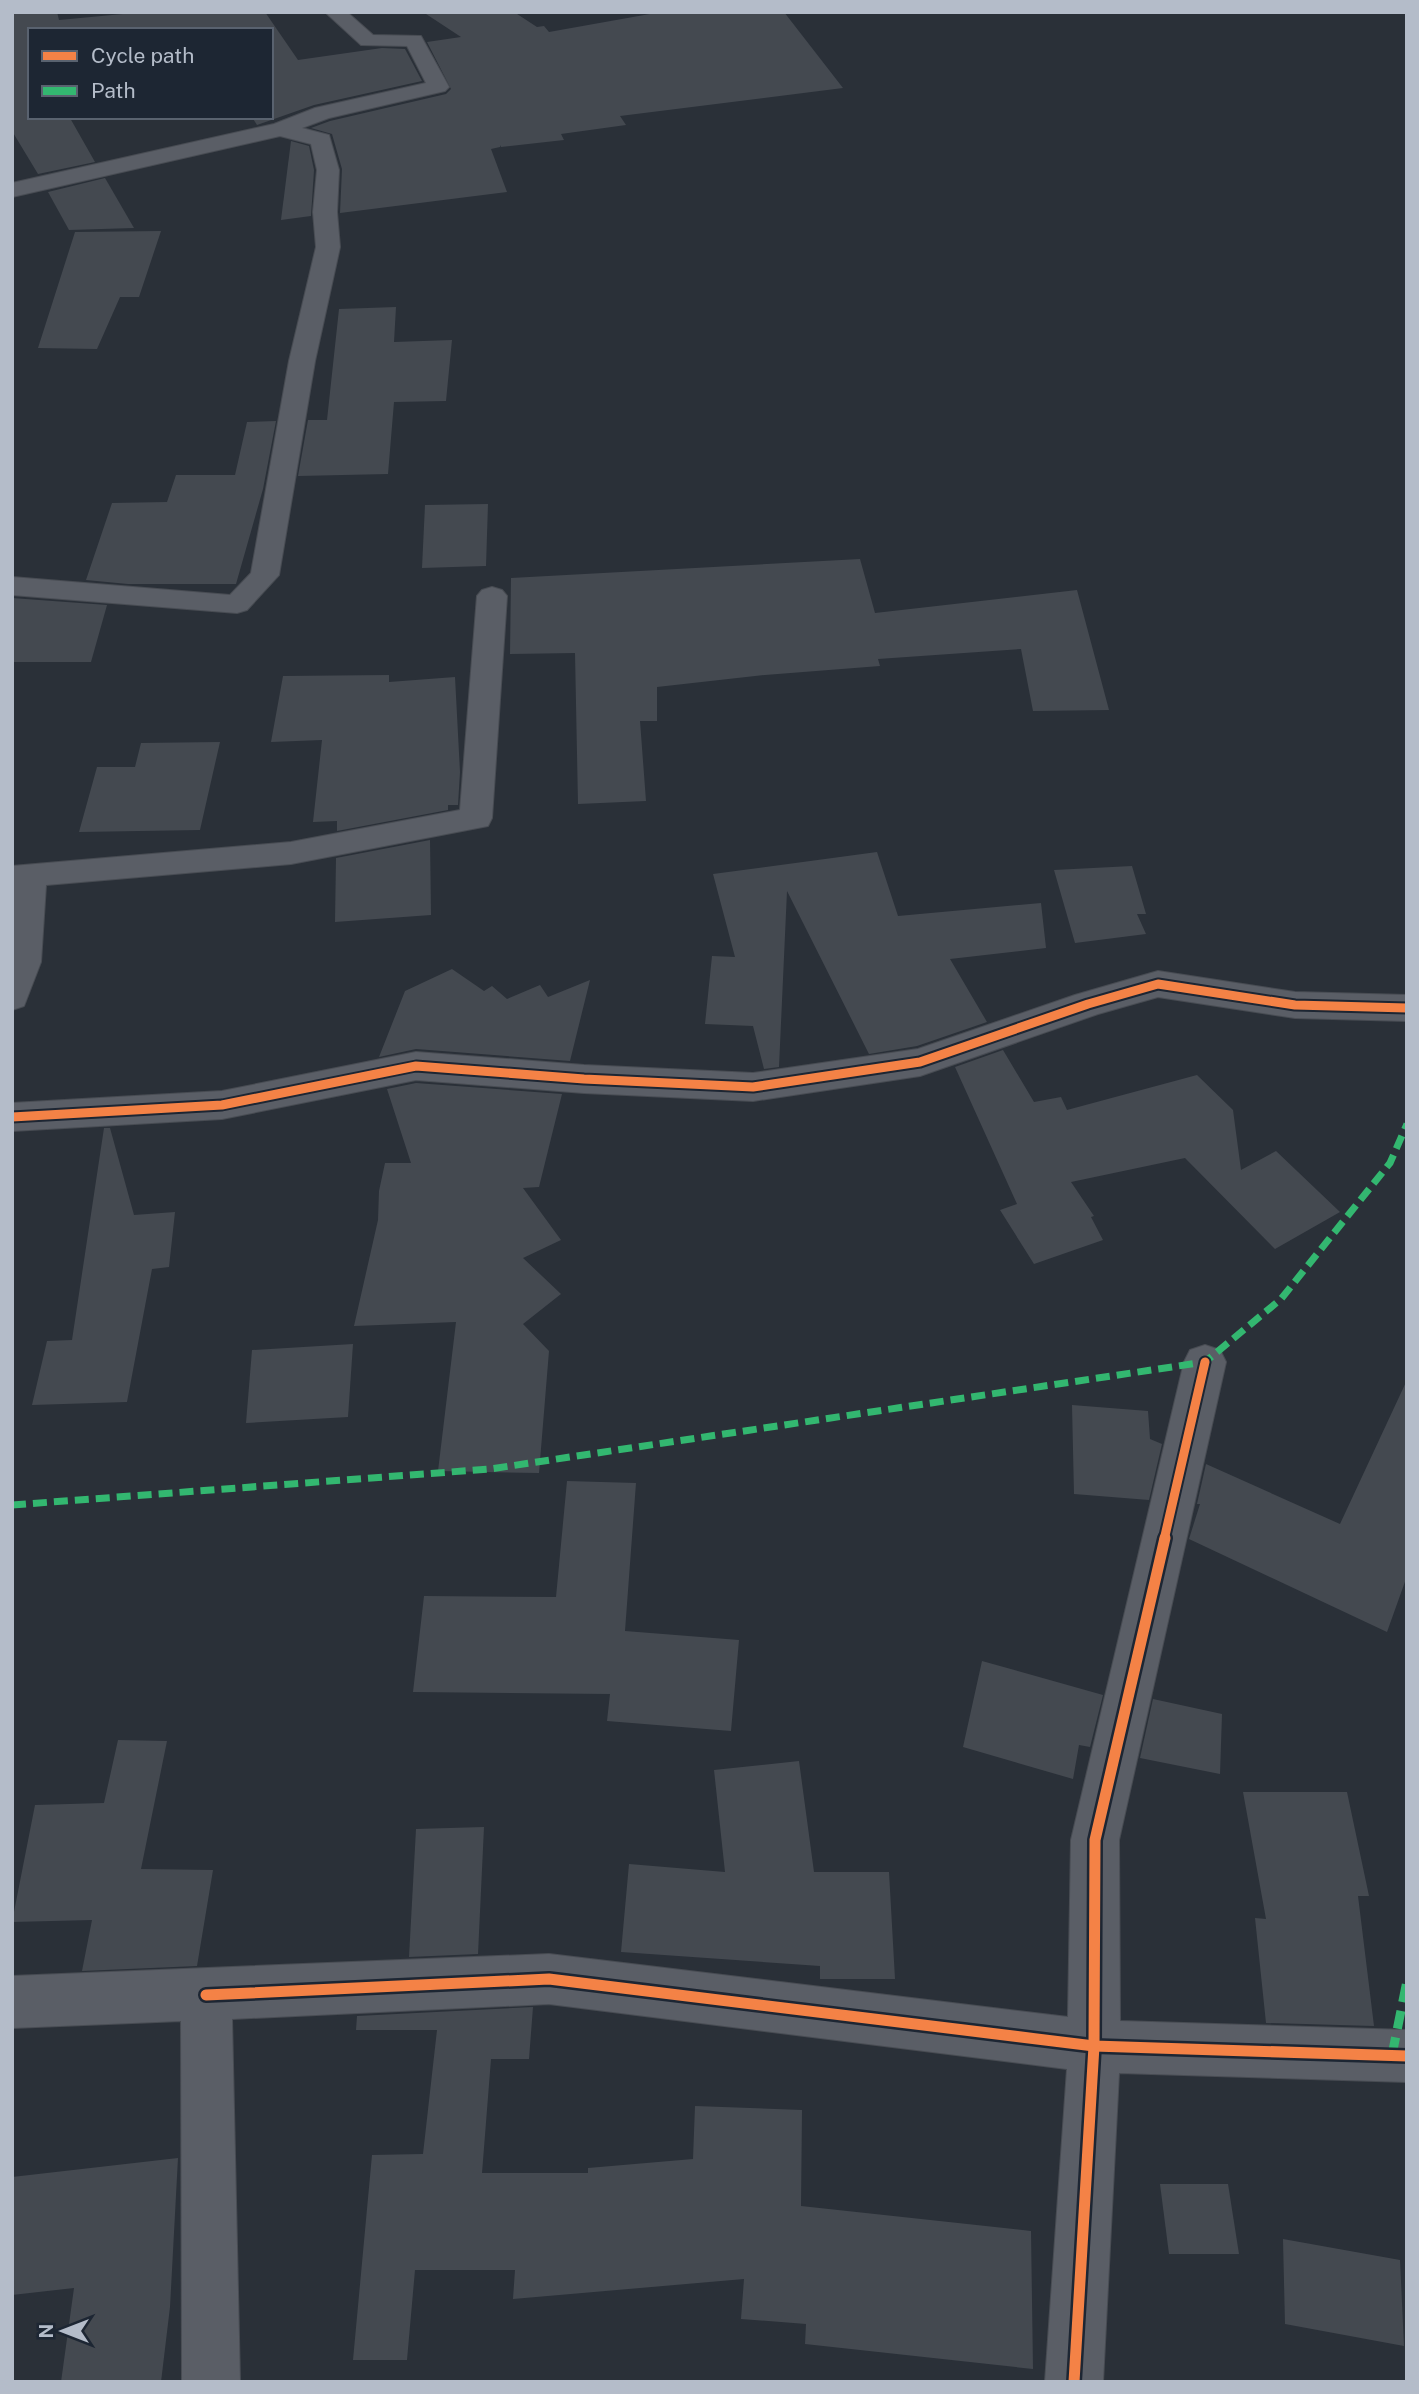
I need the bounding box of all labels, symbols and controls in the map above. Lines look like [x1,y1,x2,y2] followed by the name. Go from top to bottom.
[28,28,273,119] legend
[91,43,194,68] text: Cycle path
[91,78,136,103] text: Path
[28,2296,98,2366] north arrow
[35,2324,57,2338] text: N

